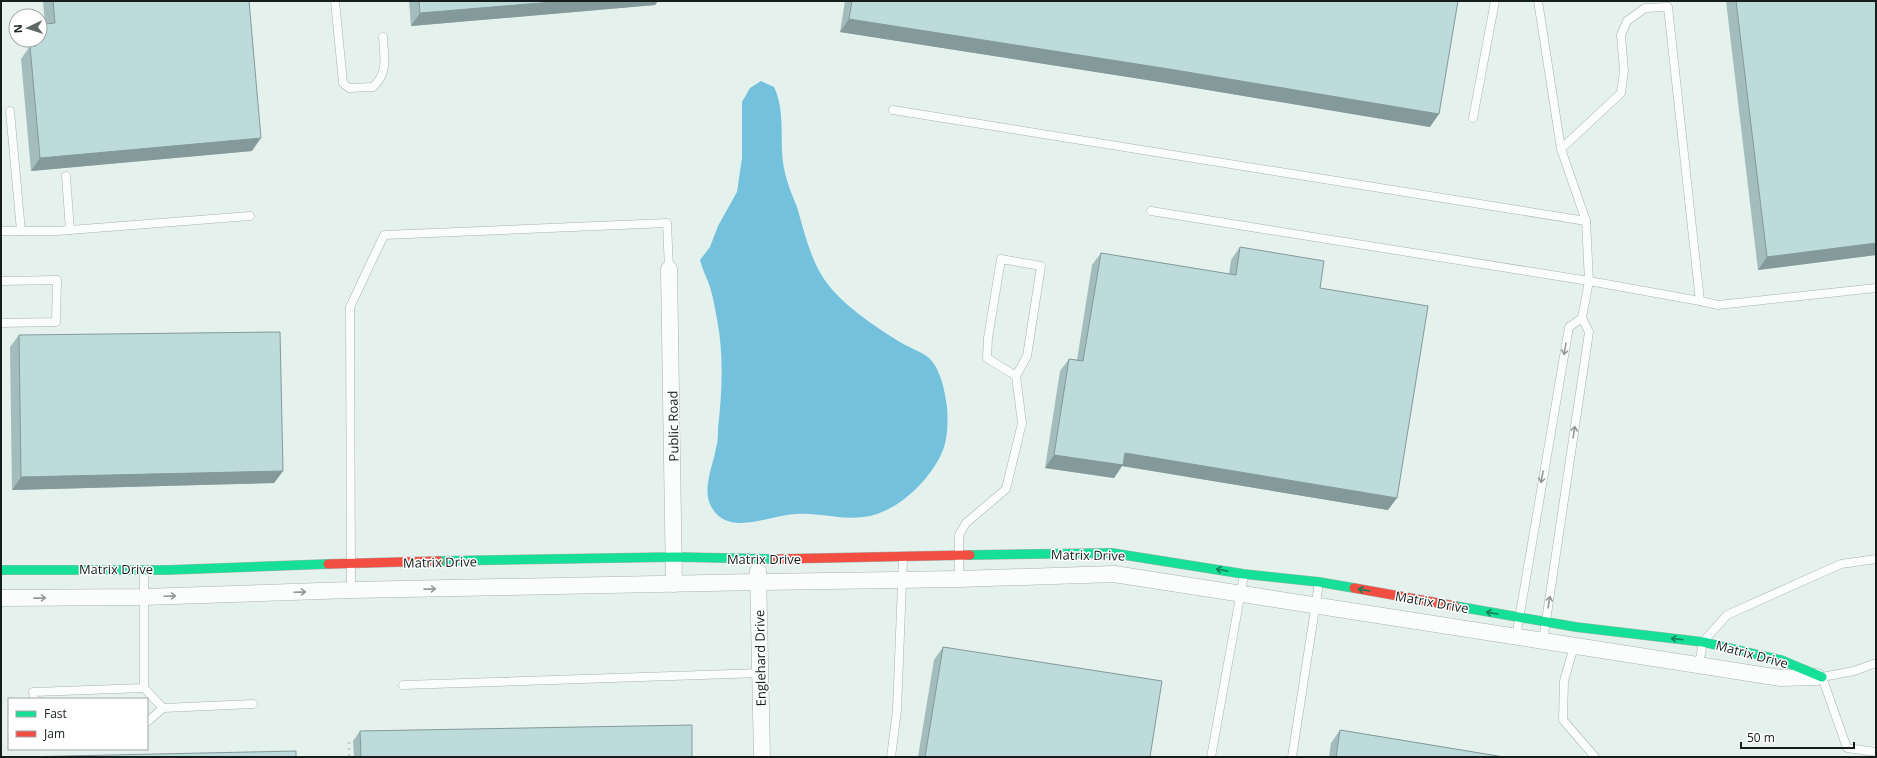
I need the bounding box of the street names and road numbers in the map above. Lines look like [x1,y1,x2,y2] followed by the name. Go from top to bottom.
[663,390,683,462] street label: Public Road
[1051,545,1125,565] street label: Matrix Drive
[727,550,801,568] street label: Matrix Drive
[403,552,477,572] street label: Matrix Drive
[79,560,153,578] street label: Matrix Drive
[1394,587,1470,617] street label: Matrix Drive
[750,610,770,706] street label: Englehard Drive
[1714,636,1790,672] street label: Matrix Drive

